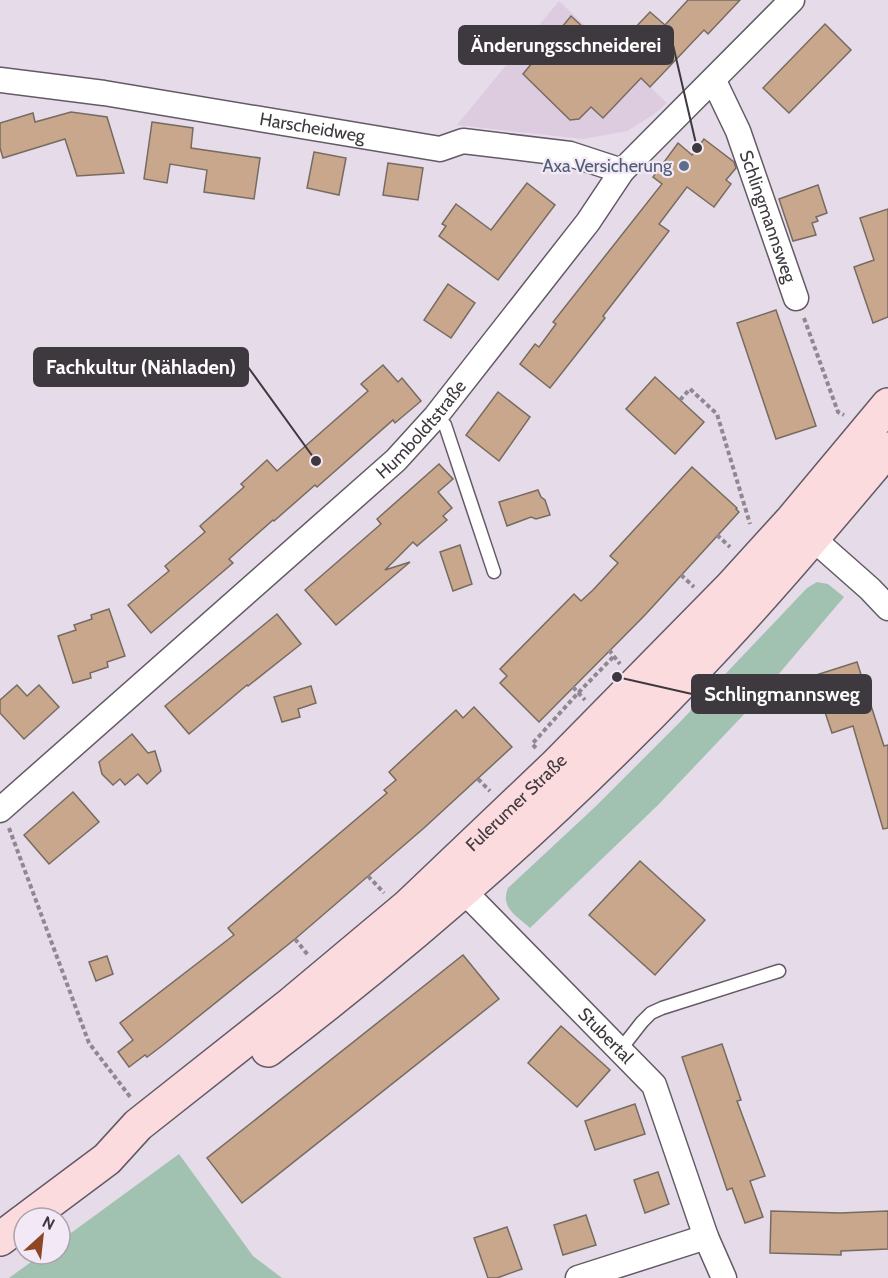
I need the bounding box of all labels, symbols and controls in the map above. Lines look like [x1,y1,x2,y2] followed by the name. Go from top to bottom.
[459,26,673,64] callout: Änderungsschneiderei
[471,33,661,57] text: Änderungsschneiderei
[258,108,368,147] street label: Harscheidweg
[735,147,801,287] street label: Schlingmannsweg
[542,155,673,177] place label: Axa Versicherung
[677,159,691,173] marker: Axa Versicherung
[34,348,248,386] callout: Fachkultur (Nähladen)
[46,355,236,379] text: Fachkultur (Nähladen)
[371,376,471,484] street label: Humboldtstraße
[692,675,871,713] callout: Schlingmannsweg
[704,682,860,706] text: Schlingmannsweg
[461,749,572,856] street label: Fulerumer Straße
[573,1003,638,1069] street label: Stubertal
[12,1206,72,1266] north arrow
[39,1212,58,1234] text: N

